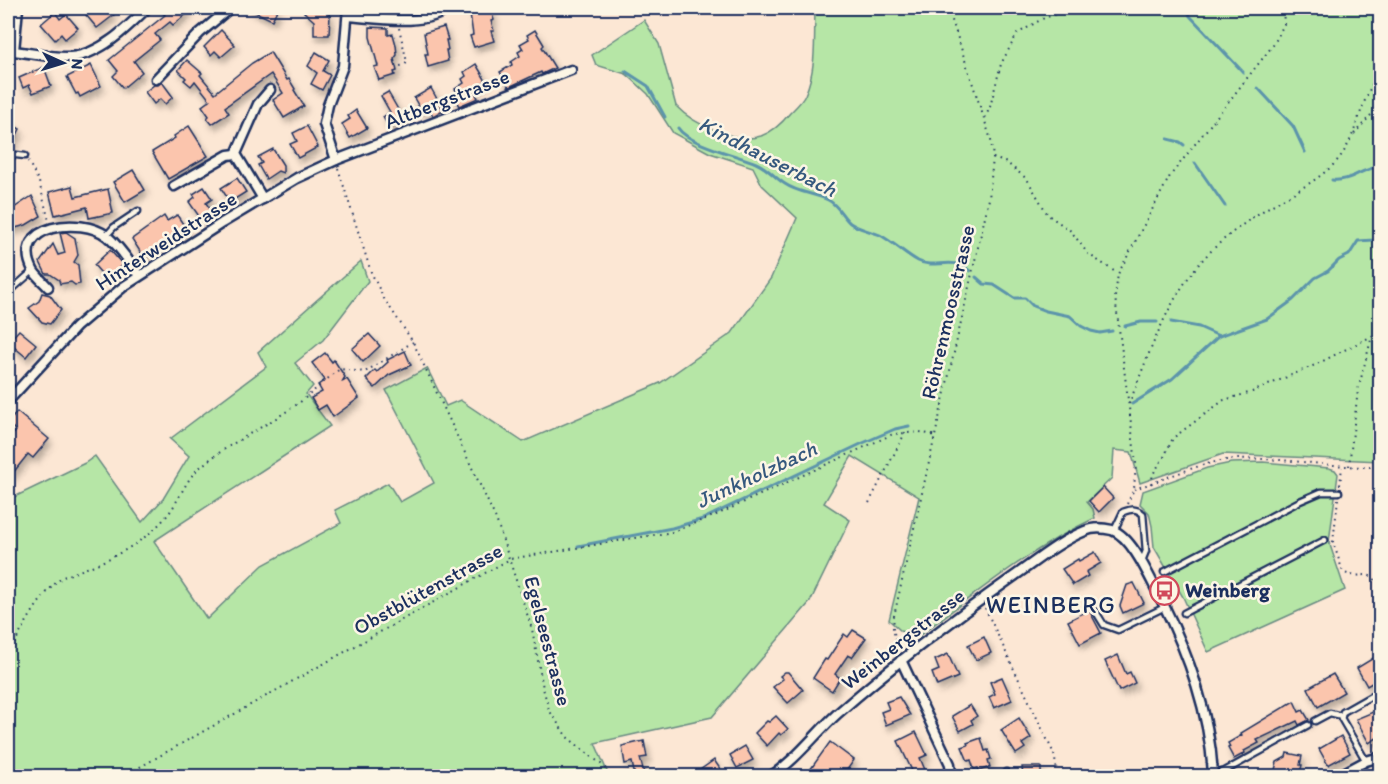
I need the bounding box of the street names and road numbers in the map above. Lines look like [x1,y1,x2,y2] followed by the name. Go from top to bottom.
[381,63,513,134] street label: Altbergstrasse
[90,186,241,296] street label: Hinterweidstrasse
[915,222,980,401] street label: Röhrenmoosstrasse
[349,537,507,640] street label: Obstblütenstrasse
[519,573,578,708] street label: Egelseestrasse
[836,583,969,695] street label: Weinbergstrasse

